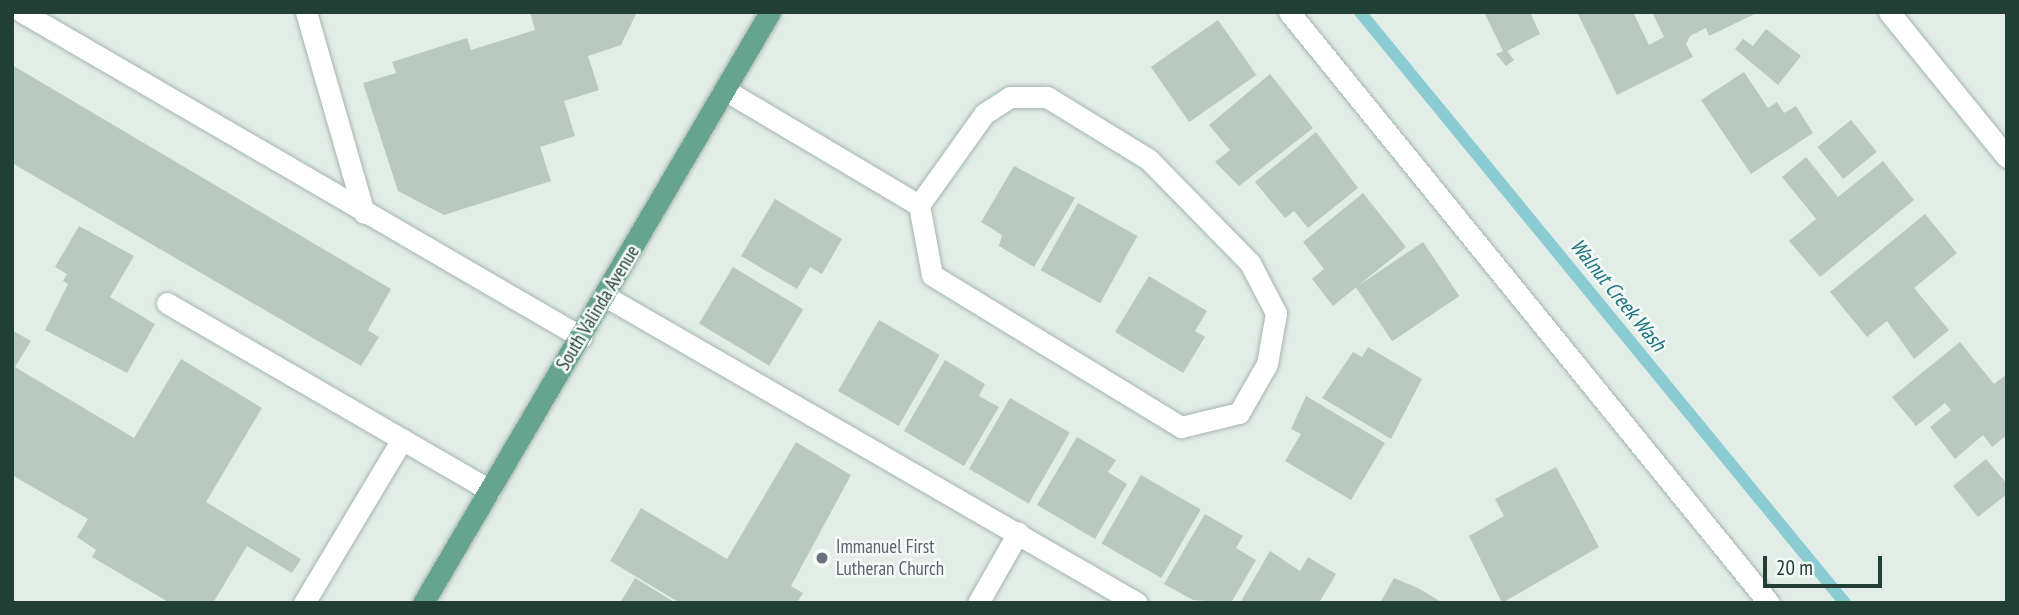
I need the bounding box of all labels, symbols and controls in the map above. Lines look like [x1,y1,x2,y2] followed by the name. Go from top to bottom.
[1565,233,1671,357] water label: Walnut Creek Wash
[552,241,644,375] street label: South Valinda Avenue
[836,536,944,580] place label: Immanuel First Lutheran Church
[1767,542,1886,586] scale bar
[814,550,830,566] marker: Immanuel First Lutheran Church
[1776,554,1813,581] text: 20 m

